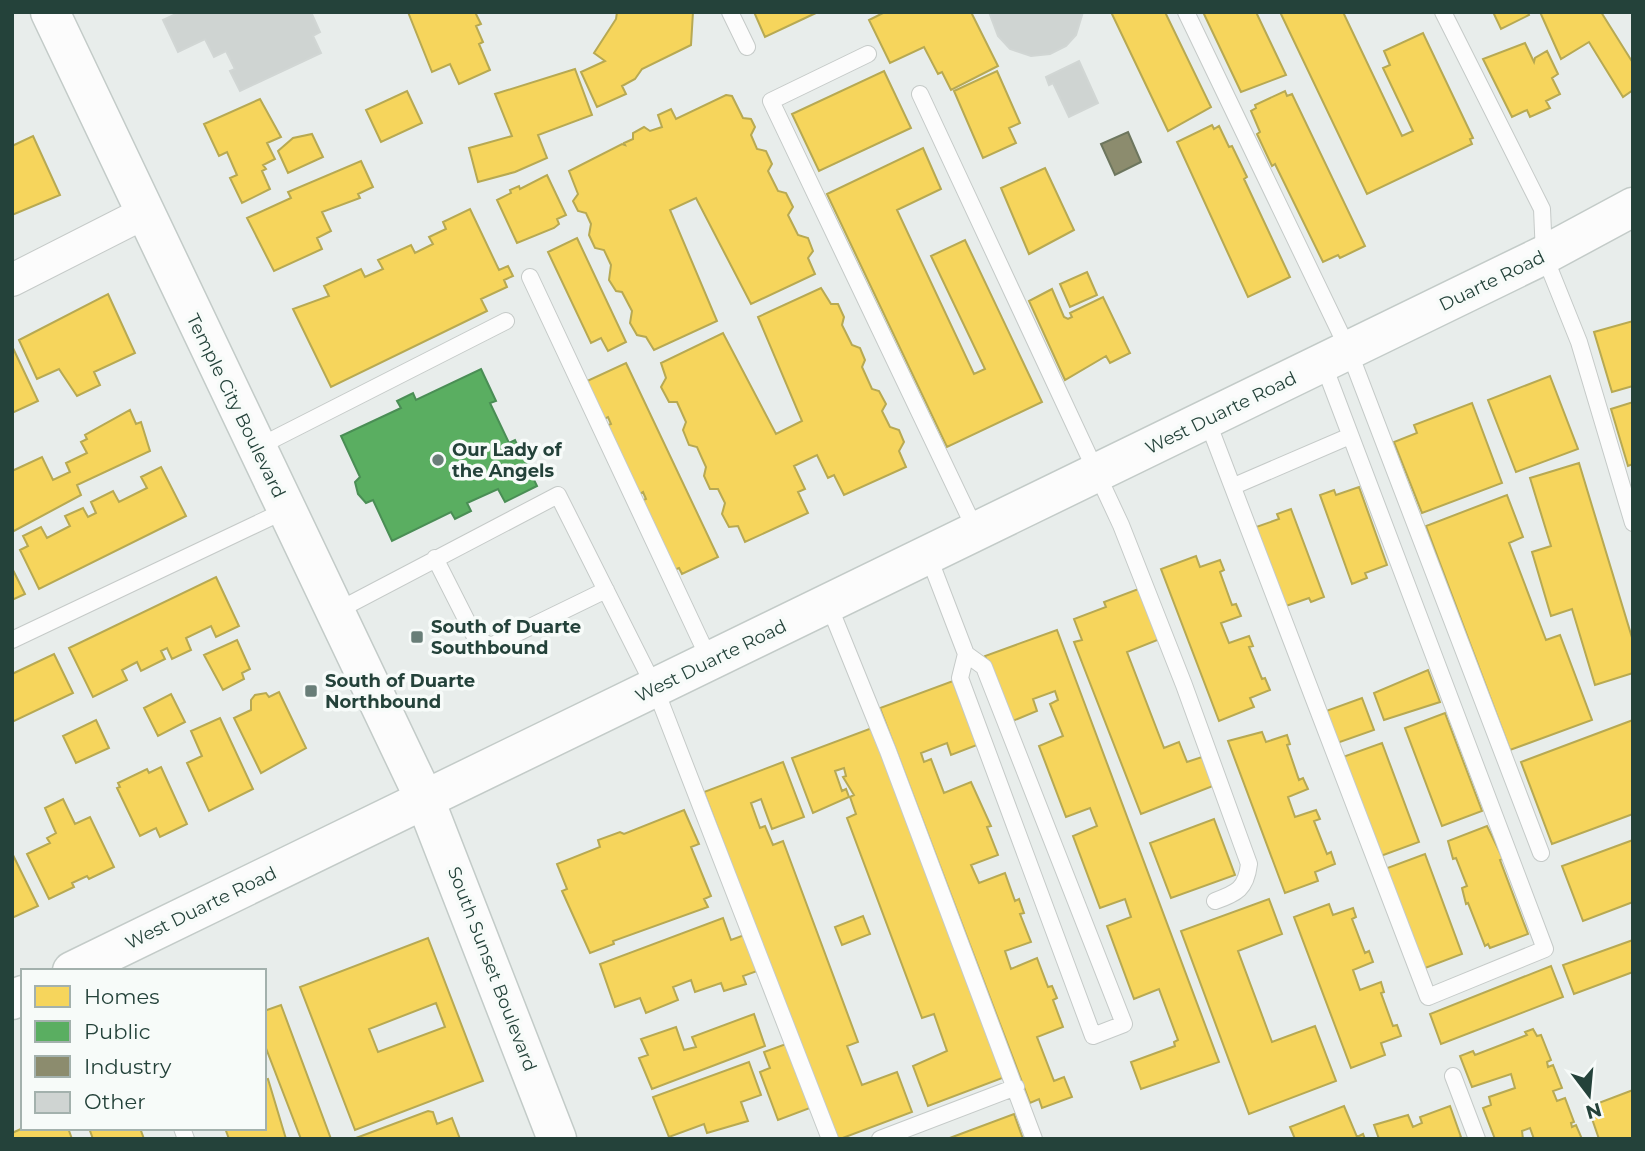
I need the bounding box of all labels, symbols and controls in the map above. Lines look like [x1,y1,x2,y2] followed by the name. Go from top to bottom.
[1436,246,1548,316] street label: Duarte Road
[182,310,290,502] street label: Temple City Boulevard
[1142,367,1300,459] street label: West Duarte Road
[452,439,563,482] place label: Our Lady of the Angels
[430,452,446,468] marker: Our Lady of the Angels
[632,615,790,707] street label: West Duarte Road
[431,616,581,659] place label: South of Duarte Southbound
[409,629,425,645] marker: South of Duarte Southbound
[325,670,475,713] place label: South of Duarte Northbound
[303,683,319,699] marker: South of Duarte Northbound
[122,862,280,954] street label: West Duarte Road
[443,864,541,1074] street label: South Sunset Boulevard
[21,969,266,1130] legend
[84,984,159,1009] text: Homes
[84,1019,151,1044] text: Public
[84,1054,172,1079] text: Industry
[1554,1060,1624,1130] north arrow
[84,1089,146,1114] text: Other
[1583,1098,1604,1124] text: N

